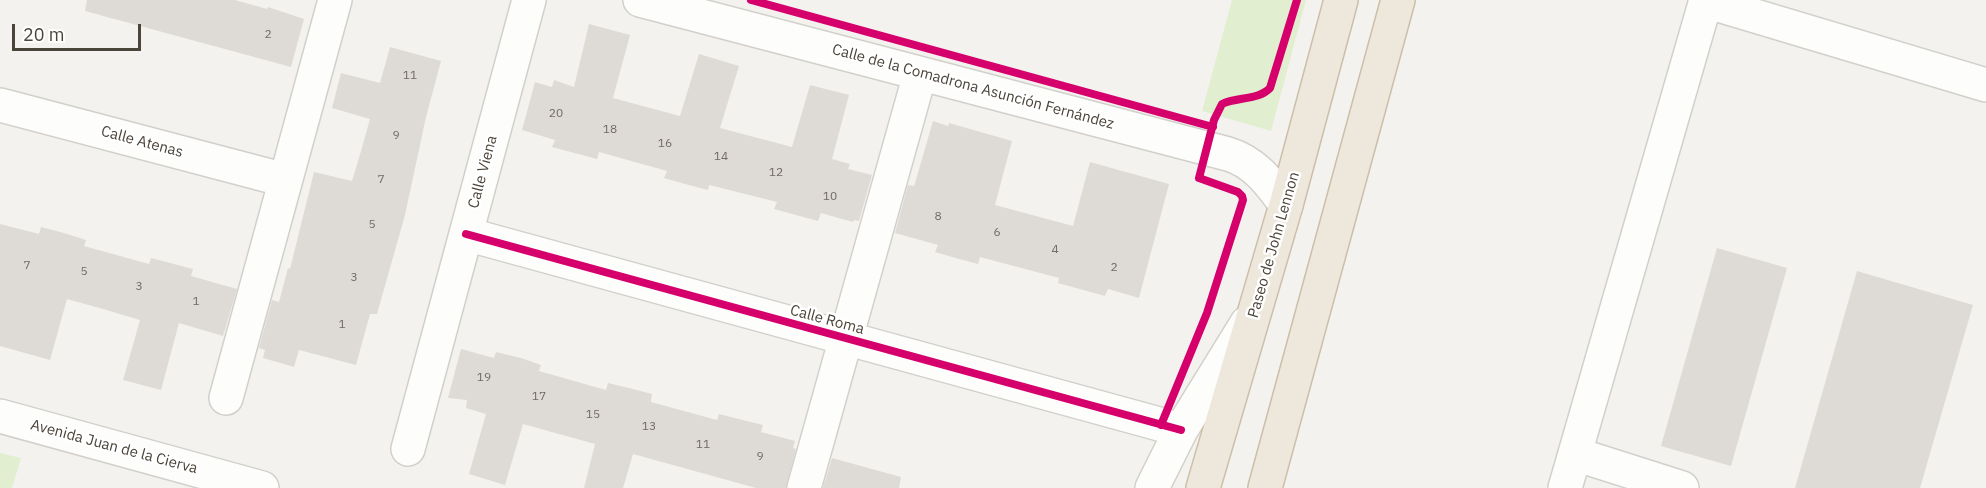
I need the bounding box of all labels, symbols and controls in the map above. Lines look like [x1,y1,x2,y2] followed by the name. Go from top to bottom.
[15,12,144,50] scale bar
[23,23,65,46] text: 20 m
[264,28,272,42] house number: 2
[830,41,1116,133] street label: Calle de la Comadrona Asunción Fernández
[403,69,417,83] house number: 11
[549,107,563,121] house number: 20
[99,122,185,162] street label: Calle Atenas
[603,123,617,137] house number: 18
[392,129,400,143] house number: 9
[465,134,501,210] street label: Calle Viena
[658,137,672,151] house number: 16
[714,150,728,164] house number: 14
[769,166,783,180] house number: 12
[1245,170,1303,320] street label: Paseo de John Lennon
[377,173,385,187] house number: 7
[823,190,837,204] house number: 10
[934,210,942,224] house number: 8
[368,218,376,232] house number: 5
[993,226,1001,240] house number: 6
[1051,243,1059,257] house number: 4
[23,259,31,273] house number: 7
[1110,261,1118,275] house number: 2
[80,265,88,279] house number: 5
[350,271,358,285] house number: 3
[135,280,143,294] house number: 3
[192,295,200,309] house number: 1
[788,301,866,339] street label: Calle Roma
[338,318,346,332] house number: 1
[477,371,491,385] house number: 19
[532,390,546,404] house number: 17
[586,408,600,422] house number: 15
[29,416,199,478] street label: Avenida Juan de la Cierva
[642,420,656,434] house number: 13
[696,438,710,452] house number: 11
[756,450,764,464] house number: 9

